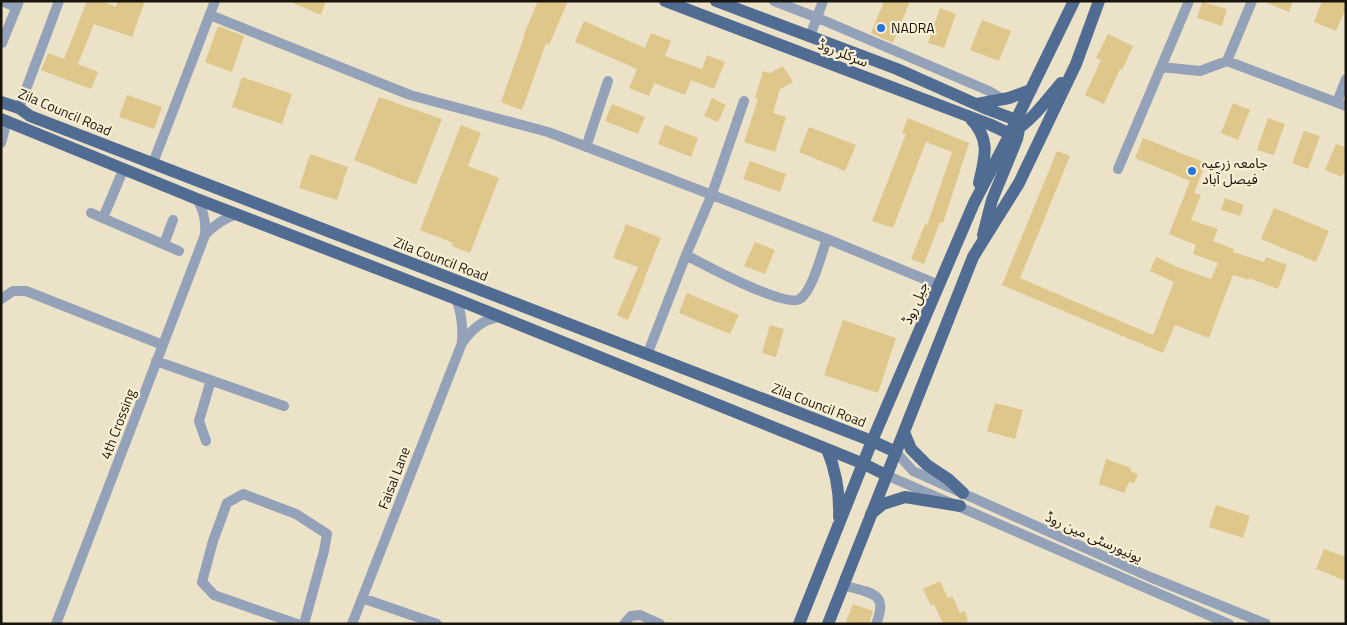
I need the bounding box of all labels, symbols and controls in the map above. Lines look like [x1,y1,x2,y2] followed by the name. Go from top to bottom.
[891,17,935,38] place label: NADRA
[875,22,887,34] marker: NADRA
[815,33,872,72] street label: سرکلر روڈ
[15,82,115,141] street label: Zila Council Road
[1202,152,1268,189] place label: جامعہ زرعیہ فیصل آباد
[1186,165,1198,177] marker: جامعہ زرعیہ فیصل آباد
[391,231,491,286] street label: Zila Council Road
[896,278,933,328] street label: جیل روڈ
[769,377,869,432] street label: Zila Council Road
[95,386,141,462] street label: 4th Crossing
[372,444,415,512] street label: Faisal Lane
[1042,506,1146,567] street label: یونیورسٹی مین روڈ

